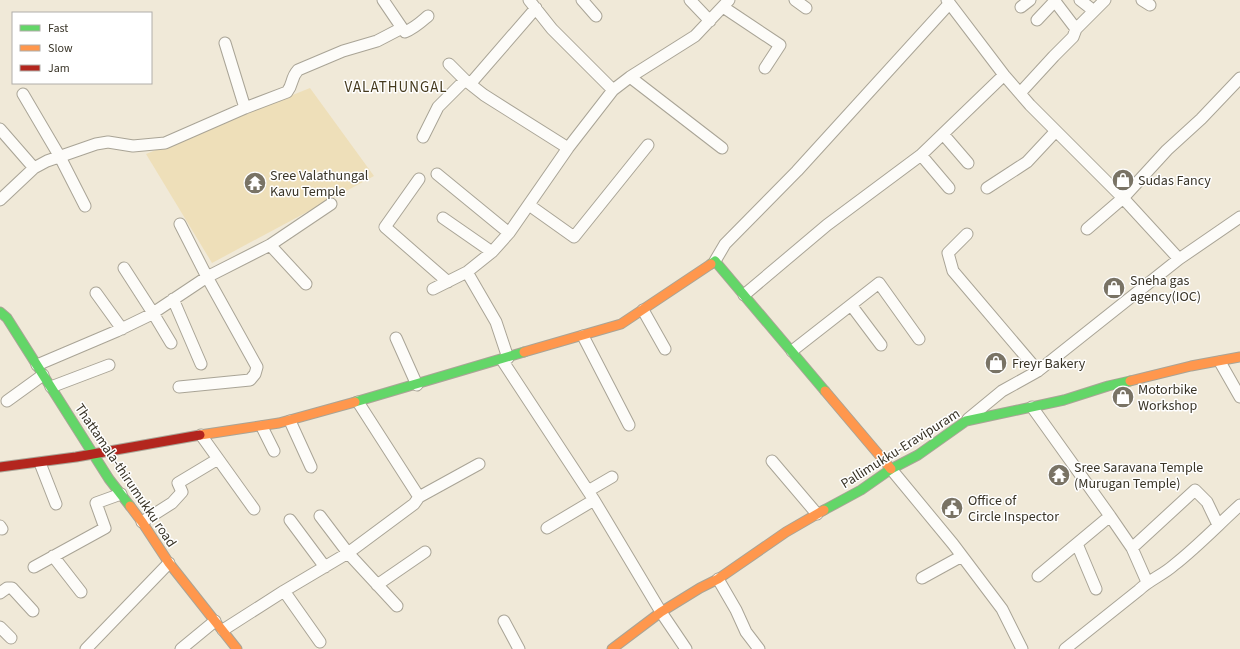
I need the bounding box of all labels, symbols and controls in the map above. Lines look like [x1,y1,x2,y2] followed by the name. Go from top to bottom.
[12,12,152,84] legend
[48,20,68,37] text: Fast
[48,40,73,57] text: Slow
[48,60,70,77] text: Jam
[344,77,448,98] district label: VALATHUNGAL
[270,166,369,202] place label: Sree Valathungal Kavu Temple
[1110,167,1136,193] shop icon: Sudas Fancy
[242,170,268,196] temple icon: Sree Valathungal Kavu Temple
[1138,171,1211,191] place label: Sudas Fancy
[1130,271,1201,307] place label: Sneha gas agency(IOC)
[1101,275,1127,301] shop icon: Sneha gas agency(IOC)
[983,350,1009,376] shop icon: Freyr Bakery
[1012,354,1086,374] place label: Freyr Bakery
[1138,380,1197,416] place label: Motorbike Workshop
[1110,384,1136,410] shop icon: Motorbike Workshop
[69,400,181,552] street label: Thattamala-thirumukku road
[837,404,964,494] street label: Pallimukku-Eravipuram
[1074,458,1203,494] place label: Sree Saravana Temple (Murugan Temple)
[1046,462,1072,488] temple icon: Sree Saravana Temple (Murugan Temple)
[968,491,1059,527] place label: Office of Circle Inspector
[939,495,965,521] public building icon: Office of Circle Inspector

